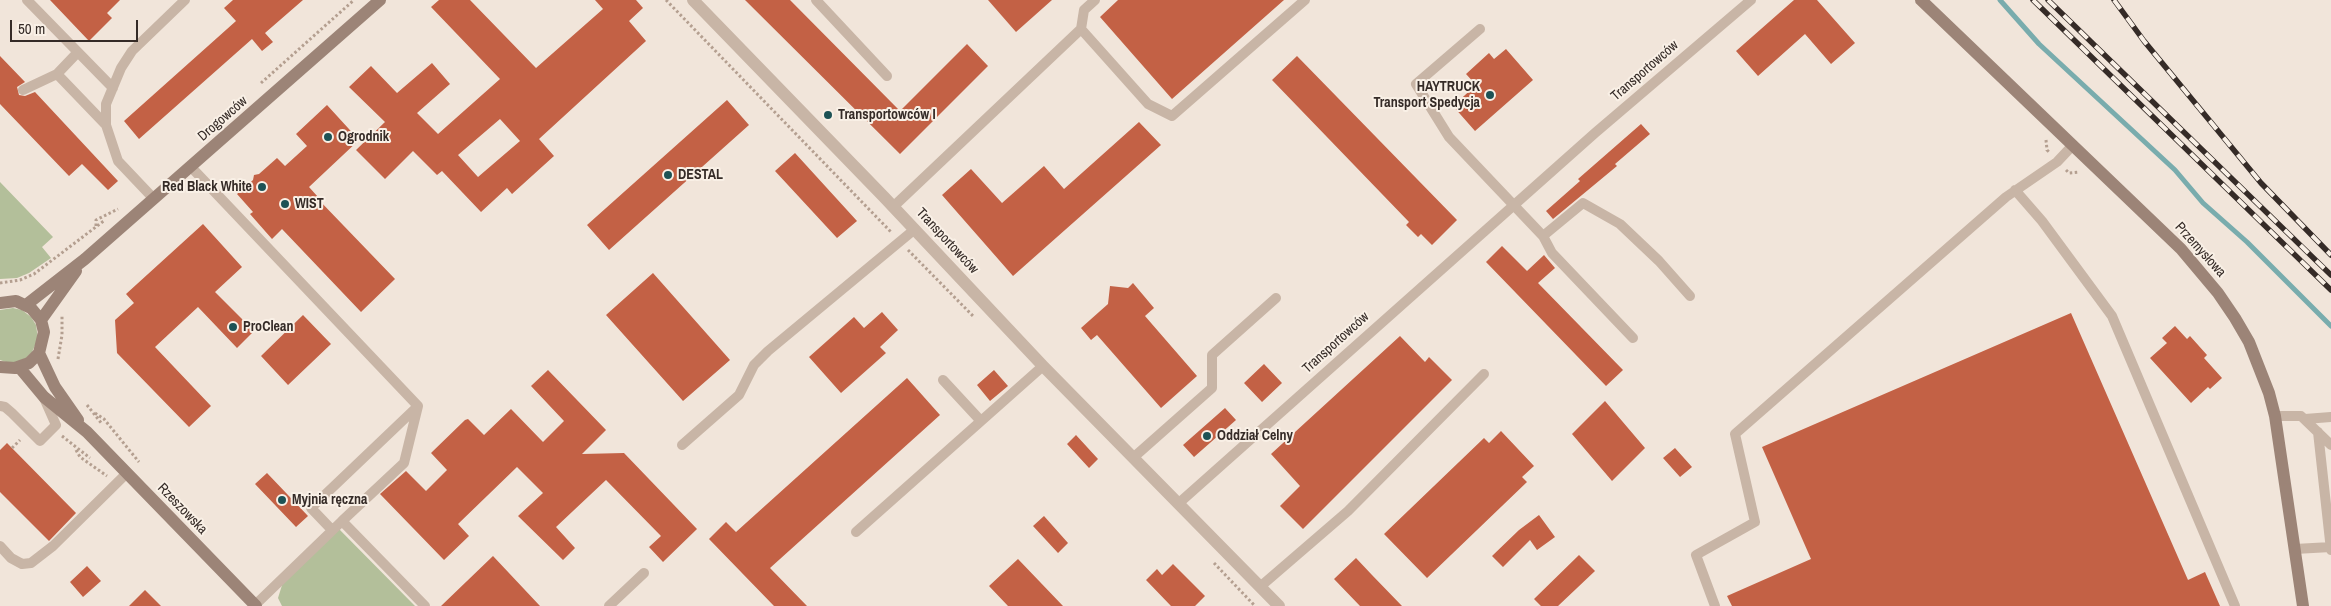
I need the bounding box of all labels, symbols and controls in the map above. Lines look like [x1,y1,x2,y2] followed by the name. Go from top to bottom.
[12,10,140,42] scale bar
[18,18,45,39] text: 50 m
[1608,37,1682,105] street label: Transportowców
[1373,79,1480,111] place label: HAYTRUCK Transport Spedycja
[1484,89,1496,101] marker: HAYTRUCK Transport Spedycja
[195,93,251,145] street label: Drogowców
[838,107,936,123] place label: Transportowców I
[822,109,834,121] marker: Transportowców I
[338,129,389,145] place label: Ogrodnik
[322,131,334,143] marker: Ogrodnik
[678,167,723,183] place label: DESTAL
[662,169,674,181] marker: DESTAL
[162,179,252,195] place label: Red Black White
[256,181,268,193] marker: Red Black White
[295,196,324,212] place label: WIST
[279,198,291,210] marker: WIST
[912,205,982,277] street label: Transportowców
[2171,219,2229,281] street label: Przemysłowa
[1299,309,1373,377] street label: Transportowców
[243,319,293,335] place label: ProClean
[227,321,239,333] marker: ProClean
[1217,428,1293,444] place label: Oddział Celny
[1201,430,1213,442] marker: Oddział Celny
[154,480,210,538] street label: Rzeszowska
[292,492,367,508] place label: Myjnia ręczna
[276,494,288,506] marker: Myjnia ręczna

